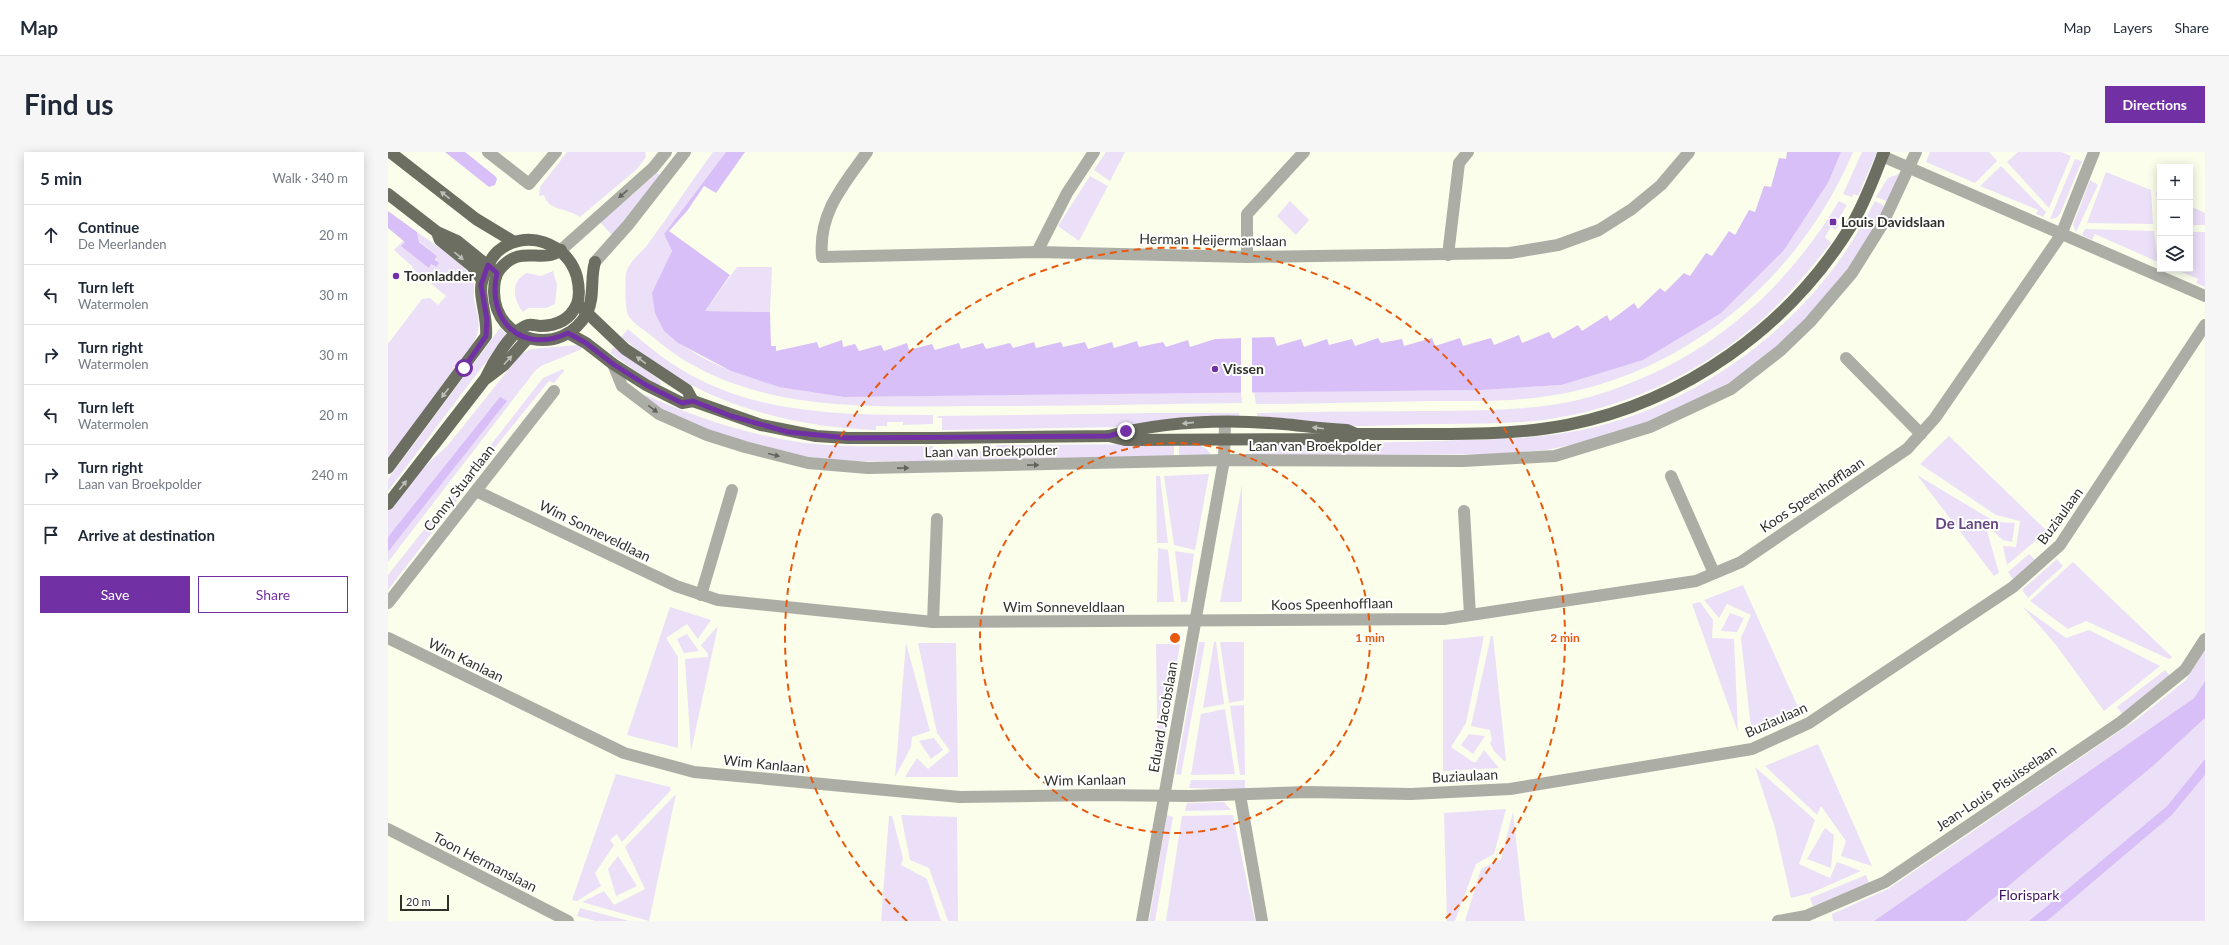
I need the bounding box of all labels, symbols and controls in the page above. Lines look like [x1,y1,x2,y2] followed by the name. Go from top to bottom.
[20,16,58,39] text: Map
[2063,19,2091,36] text: Map
[2113,19,2153,36] text: Layers
[2175,19,2209,36] text: Share
[2105,86,2205,123] button: Directions
[24,87,114,121] text: Find us
[2157,164,2193,272] map controls
[2157,164,2193,200] button: +
[40,168,82,189] text: 5 min
[272,170,348,186] text: Walk · 340 m
[619,189,628,198] one-way arrow
[439,190,450,199] one-way arrow
[2157,200,2193,236] button: −
[1841,213,1945,230] place label: Louis Davidslaan
[1828,217,1838,227] marker: Louis Davidslaan
[78,218,139,236] text: Continue
[40,224,62,246] icon: ahead
[319,227,348,243] text: 20 m
[1139,230,1287,249] street label: Herman Heijermanslaan
[78,236,167,252] text: De Meerlanden
[2157,236,2193,272] button: layers
[454,252,465,260] one-way arrow
[404,267,475,284] place label: Toonladder
[391,271,401,281] marker: Toonladder
[78,278,134,296] text: Turn left
[40,284,62,306] icon: left
[319,287,348,303] text: 30 m
[78,296,149,312] text: Watermolen
[78,338,143,356] text: Turn right
[40,344,62,366] icon: right
[319,347,348,363] text: 30 m
[503,355,513,365] one-way arrow
[78,356,149,372] text: Watermolen
[635,356,646,364] one-way arrow
[455,359,473,377] route start
[1222,360,1264,377] place label: Vissen
[1210,364,1220,374] marker: Vissen
[441,388,449,399] one-way arrow
[78,398,134,416] text: Turn left
[40,404,62,426] icon: left
[648,405,659,414] one-way arrow
[319,407,348,423] text: 20 m
[78,416,149,432] text: Watermolen
[1182,420,1194,426] one-way arrow
[1117,422,1135,440] route end
[1312,425,1324,431] one-way arrow
[1248,437,1382,454] street label: Laan van Broekpolder
[420,441,498,534] street label: Conny Stuartlaan
[924,441,1058,460] street label: Laan van Broekpolder
[768,452,781,458] one-way arrow
[1756,453,1867,536] street label: Koos Speenhofflaan
[78,458,143,476] text: Turn right
[1027,462,1040,468] one-way arrow
[40,464,62,486] icon: right
[897,465,910,471] one-way arrow
[311,467,348,483] text: 240 m
[78,476,202,492] text: Laan van Broekpolder
[399,479,407,490] one-way arrow
[2033,484,2086,547] street label: Buziaulaan
[537,496,654,565] street label: Wim Sonneveldlaan
[1935,514,1999,532] district label: De Lanen
[40,524,62,546] icon: arrive
[78,526,215,544] text: Arrive at destination
[40,576,190,613] button: Save
[198,576,348,613] button: Share
[1271,594,1393,613] street label: Koos Speenhofflaan
[1003,598,1125,615] street label: Wim Sonneveldlaan
[1355,630,1385,645] text: 1 min
[1550,630,1580,645] text: 2 min
[1168,631,1182,645] centre of rings
[426,634,507,685] street label: Wim Kanlaan
[1144,660,1181,774] street label: Eduard Jacobslaan
[1742,698,1809,741] street label: Buziaulaan
[1932,741,2059,834] street label: Jean-Louis Pisuisselaan
[722,751,806,776] street label: Wim Kanlaan
[1431,765,1498,786] street label: Buziaulaan
[1044,770,1126,789] street label: Wim Kanlaan
[431,828,540,895] street label: Toon Hermanslaan
[1999,886,2060,903] park label: Florispark
[400,893,449,912] scale bar
[406,895,431,908] text: 20 m

